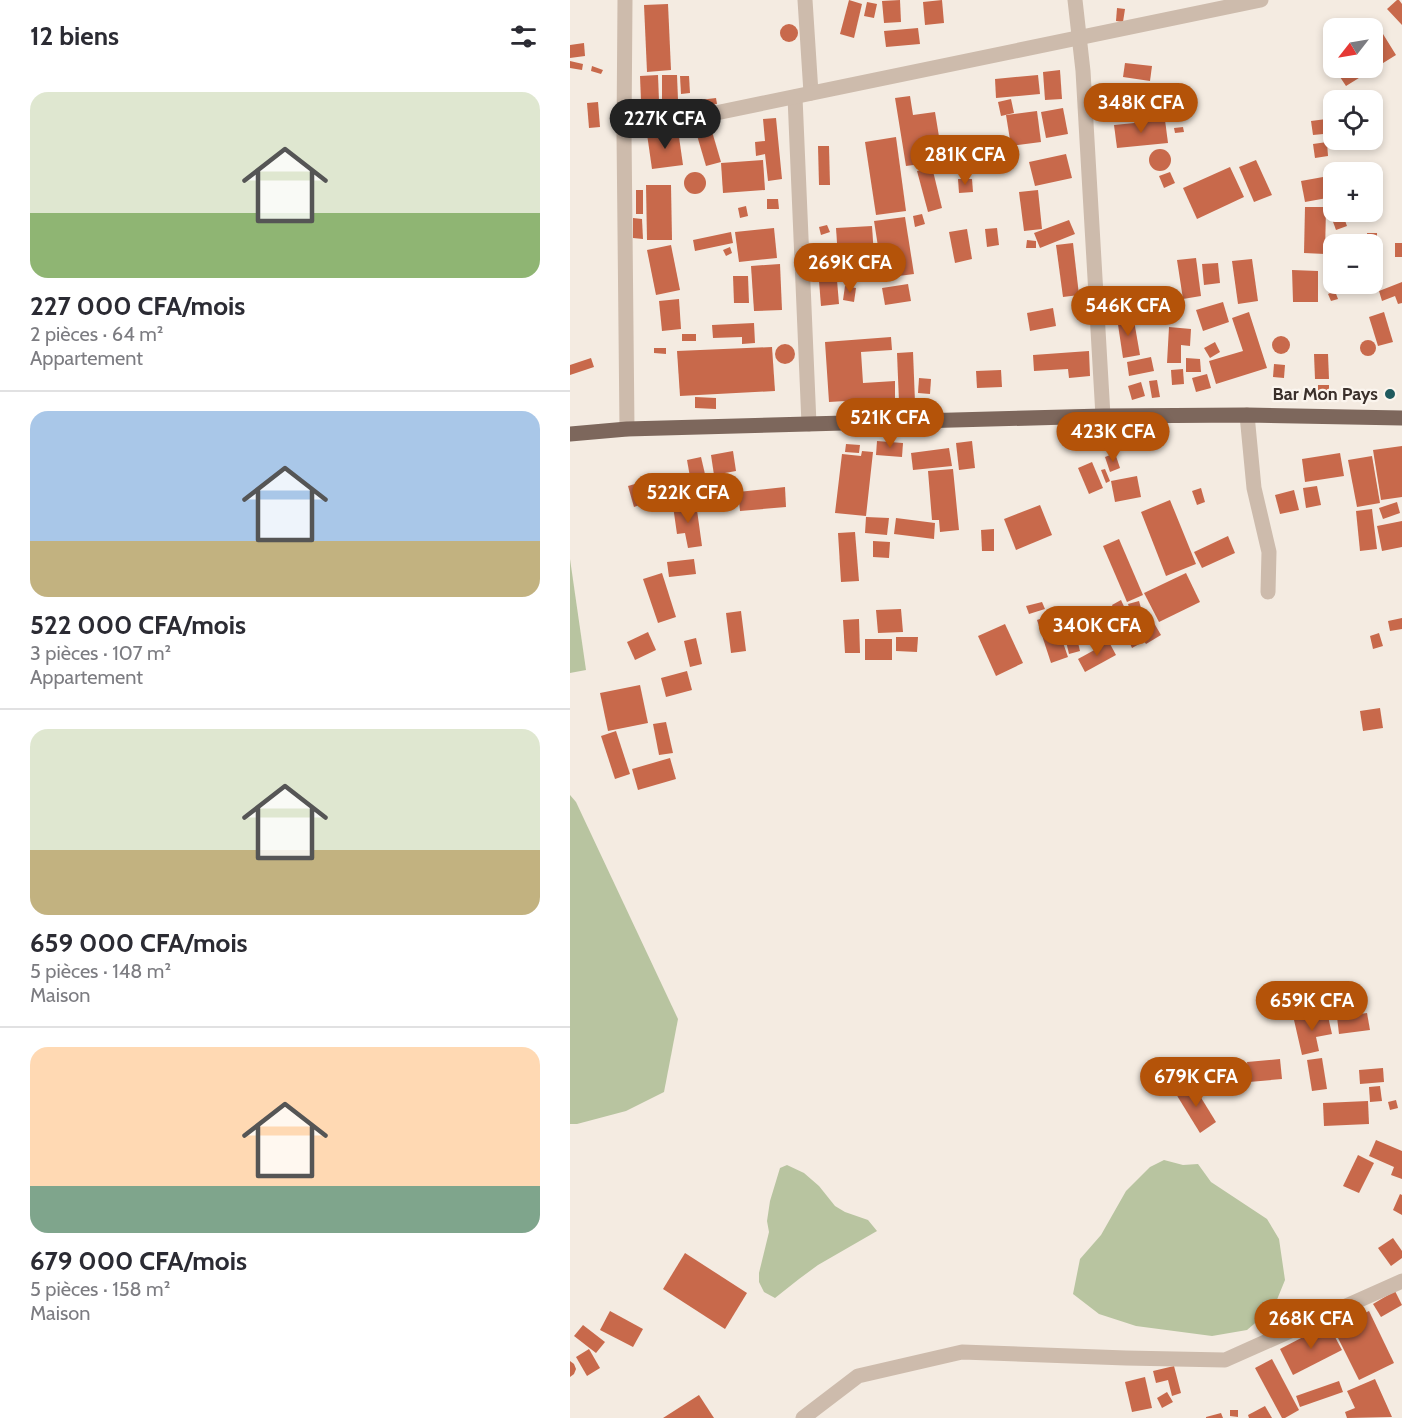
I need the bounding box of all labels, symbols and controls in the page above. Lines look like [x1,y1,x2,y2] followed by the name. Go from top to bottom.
[1323,18,1383,78] north arrow
[1323,18,1383,294] map controls
[30,20,119,52] text: 12 biens
[507,20,540,53] icon: filters
[1079,83,1203,134] pin: 348K CFA
[1098,90,1184,114] text: 348K CFA
[1323,90,1383,150] button: locate
[603,99,727,150] pin: 227K CFA
[624,106,706,130] text: 227K CFA
[231,131,339,239] icon: home
[903,135,1027,186] pin: 281K CFA
[924,142,1006,166] text: 281K CFA
[1323,162,1383,222] button: +
[1323,234,1383,294] button: −
[788,243,912,294] pin: 269K CFA
[808,250,892,274] text: 269K CFA
[1066,286,1190,337] pin: 546K CFA
[30,290,245,322] text: 227 000 CFA/mois
[1085,293,1171,317] text: 546K CFA
[30,322,163,346] text: 2 pièces · 64 m²
[30,346,143,370] text: Appartement
[1272,383,1378,405] place label: Bar Mon Pays
[1383,387,1397,401] marker: Bar Mon Pays
[828,398,952,449] pin: 521K CFA
[850,405,930,429] text: 521K CFA
[1051,412,1175,463] pin: 423K CFA
[1071,419,1155,443] text: 423K CFA
[231,450,339,558] icon: home
[626,473,750,524] pin: 522K CFA
[646,480,730,504] text: 522K CFA
[1035,606,1159,657] pin: 340K CFA
[30,609,246,641] text: 522 000 CFA/mois
[1053,613,1141,637] text: 340K CFA
[30,641,171,665] text: 3 pièces · 107 m²
[30,665,143,689] text: Appartement
[231,768,339,876] icon: home
[30,927,248,959] text: 659 000 CFA/mois
[30,959,171,983] text: 5 pièces · 148 m²
[1250,981,1374,1032] pin: 659K CFA
[30,983,90,1007] text: Maison
[1270,988,1354,1012] text: 659K CFA
[1134,1057,1258,1108] pin: 679K CFA
[1154,1064,1238,1088] text: 679K CFA
[231,1086,339,1194] icon: home
[30,1245,247,1277] text: 679 000 CFA/mois
[30,1277,170,1301] text: 5 pièces · 158 m²
[1249,1299,1373,1350] pin: 268K CFA
[30,1301,90,1325] text: Maison
[1268,1306,1354,1330] text: 268K CFA

